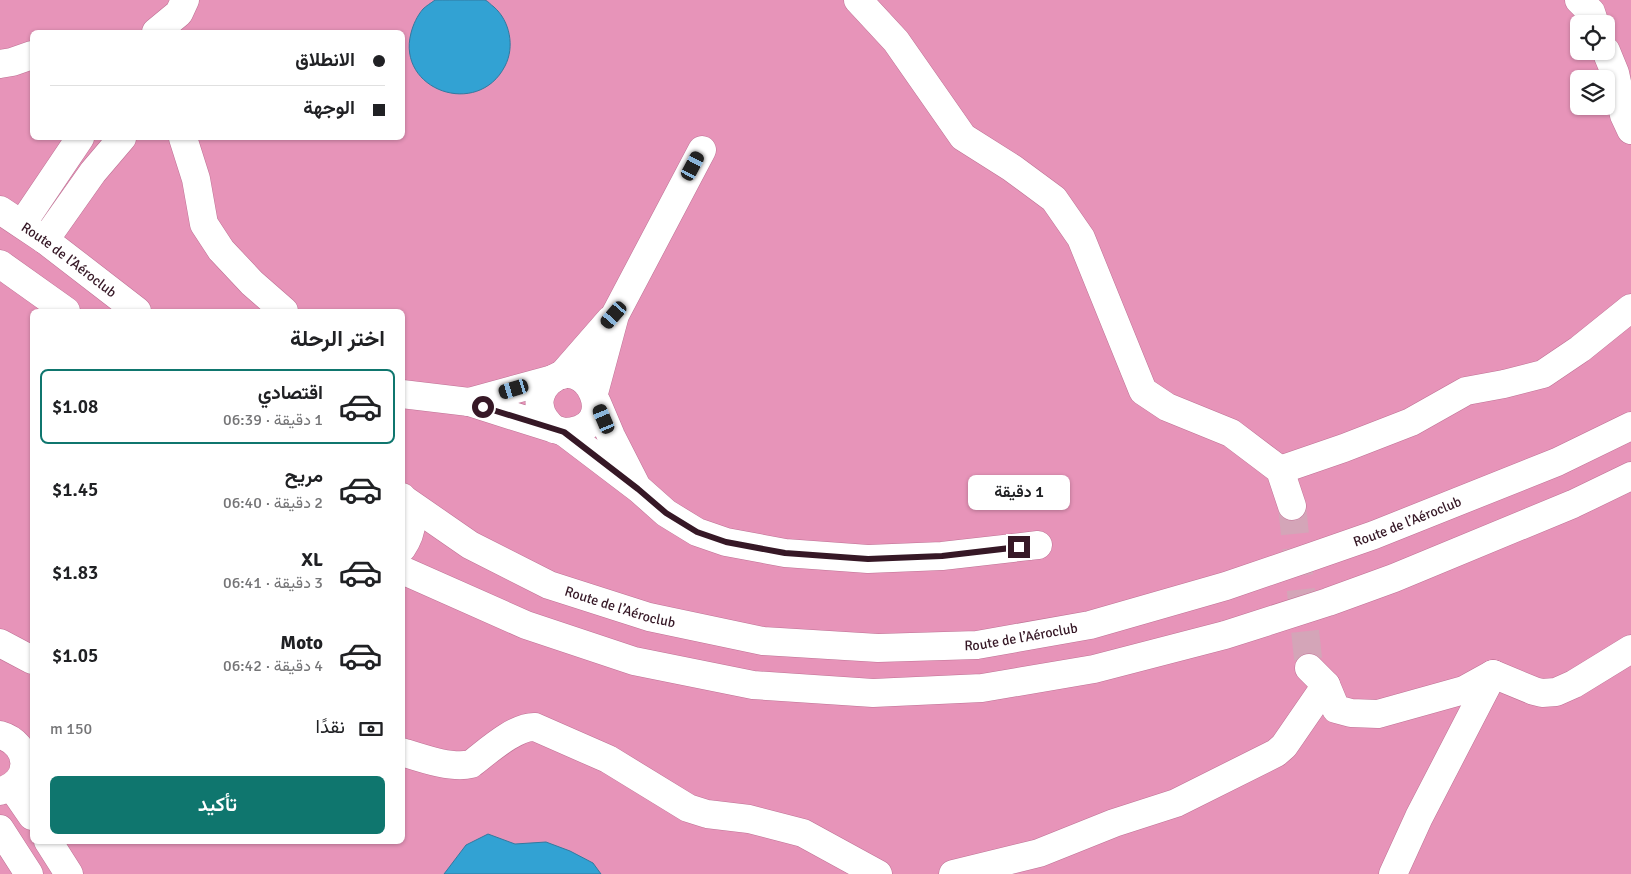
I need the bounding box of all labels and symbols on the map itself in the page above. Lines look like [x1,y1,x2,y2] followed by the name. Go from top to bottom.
[679,149,706,183] car
[18,218,120,301] street label: Route de l’Aéroclub
[598,299,629,331] car
[497,377,530,401] car
[472,396,494,418] route start
[591,402,616,436] car
[968,474,1070,510] callout: 1 دقيقة
[1351,493,1464,550] street label: Route de l’Aéroclub
[1008,536,1030,558] route end
[563,582,677,631] street label: Route de l’Aéroclub
[964,619,1079,654] street label: Route de l’Aéroclub

